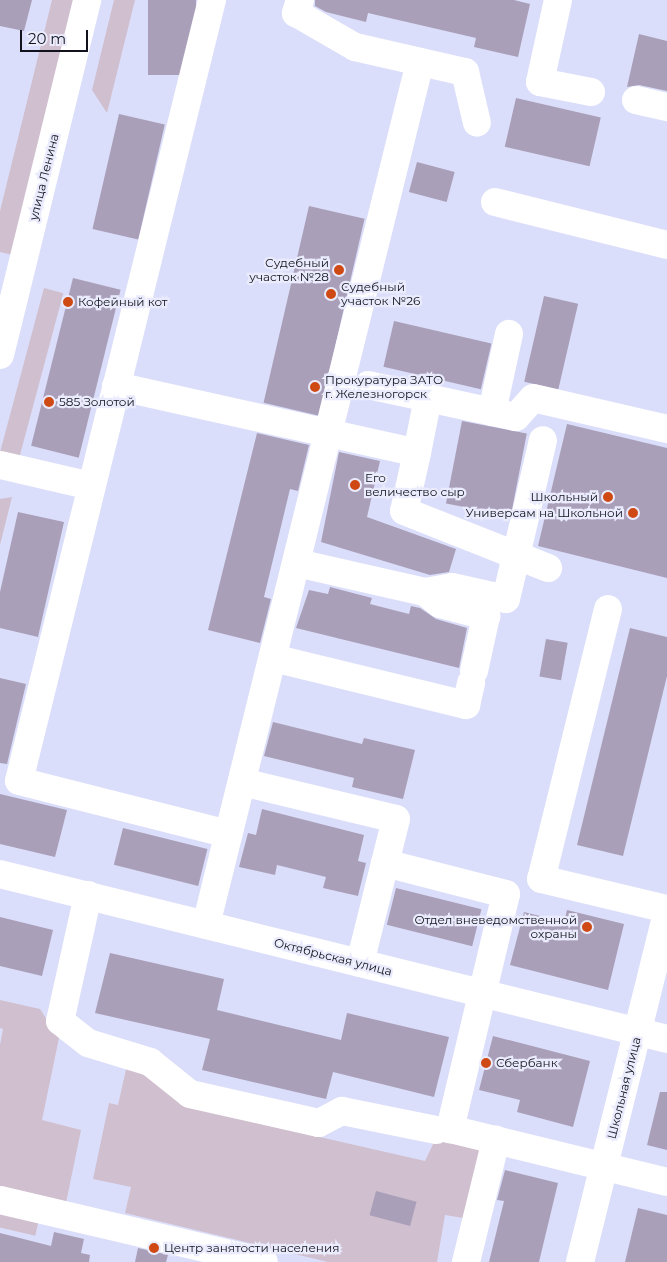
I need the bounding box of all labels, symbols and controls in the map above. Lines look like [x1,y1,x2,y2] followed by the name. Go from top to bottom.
[22,20,90,52] scale bar
[28,29,66,48] text: 20 m
[26,132,62,222] street label: улица Ленина
[249,256,329,284] place label: Судебный участок №28
[333,264,345,276] marker: Судебный участок №28
[341,280,420,308] place label: Судебный участок №26
[325,288,337,300] marker: Судебный участок №26
[78,295,168,309] place label: Кофейный кот
[62,296,74,308] marker: Кофейный кот
[325,373,443,401] place label: Прокуратура ЗАТО г. Железногорск
[309,381,321,393] marker: Прокуратура ЗАТО г. Железногорск
[59,395,135,409] place label: 585 Золотой
[43,396,55,408] marker: 585 Золотой
[365,471,465,499] place label: Его величество сыр
[349,479,361,491] marker: Его величество сыр
[530,490,598,504] place label: Школьный
[602,491,614,503] marker: Школьный
[466,506,623,520] place label: Универсам на Школьной
[627,507,639,519] marker: Универсам на Школьной
[414,913,577,941] place label: Отдел вневедомственной охраны
[581,921,593,933] marker: Отдел вневедомственной охраны
[272,935,394,979] street label: Октябрьская улица
[604,1035,644,1141] street label: Школьная улица
[496,1056,558,1070] place label: Сбербанк
[480,1057,492,1069] marker: Сбербанк
[164,1241,339,1255] place label: Центр занятости населения
[148,1242,160,1254] marker: Центр занятости населения

